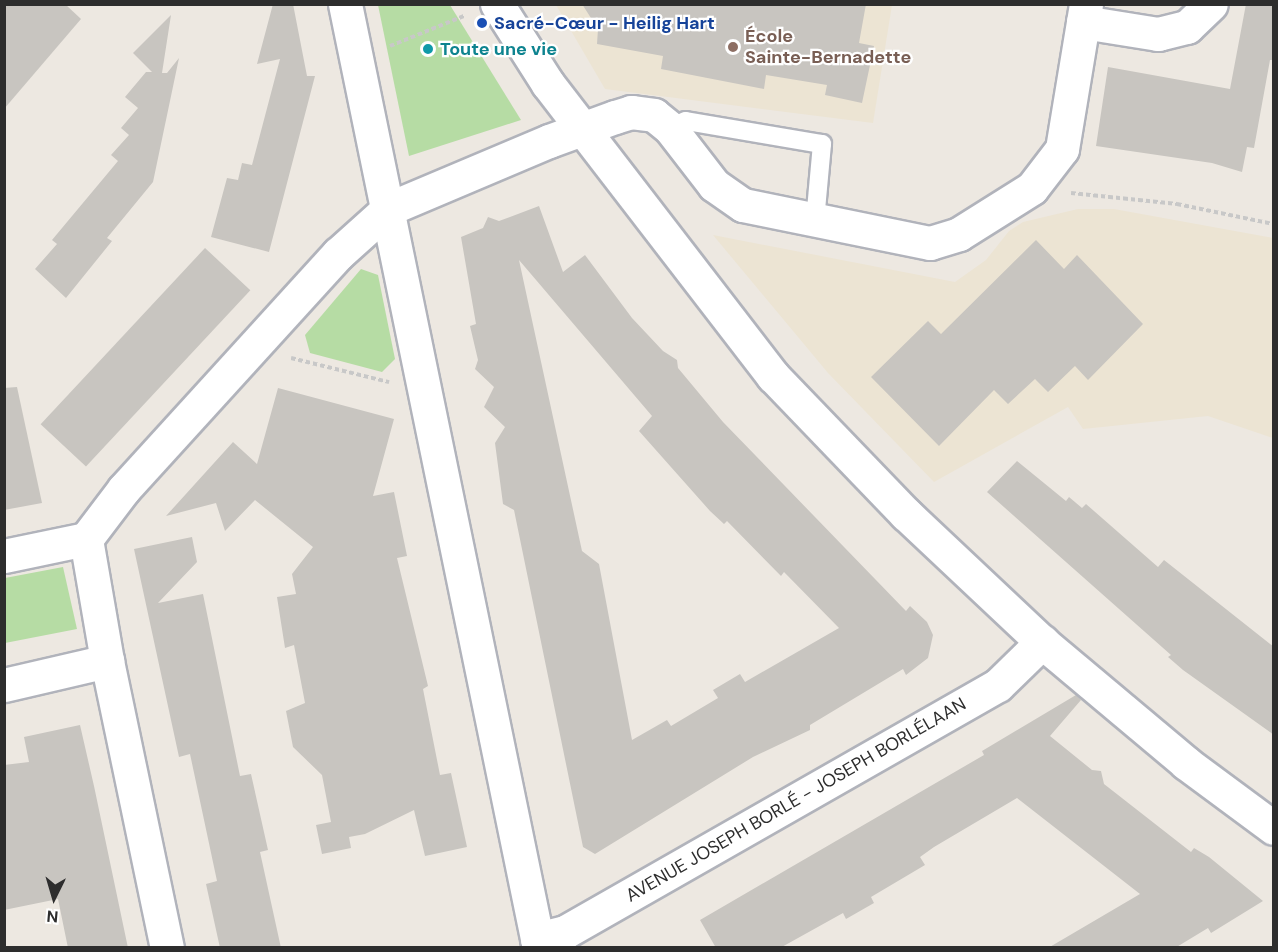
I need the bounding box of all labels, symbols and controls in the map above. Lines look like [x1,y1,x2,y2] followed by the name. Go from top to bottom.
[494,12,715,34] place label: Sacré-Cœur - Heilig Hart
[475,16,489,30] marker: Sacré-Cœur - Heilig Hart
[745,26,911,68] place label: École Sainte-Bernadette
[440,38,557,60] place label: Toute une vie
[726,40,740,54] marker: École Sainte-Bernadette
[421,42,435,56] marker: Toute une vie
[622,693,970,907] street label: AVENUE JOSEPH BORLÉ - JOSEPH BORLÉLAAN
[24,868,84,928] north arrow
[46,905,59,927] text: N

